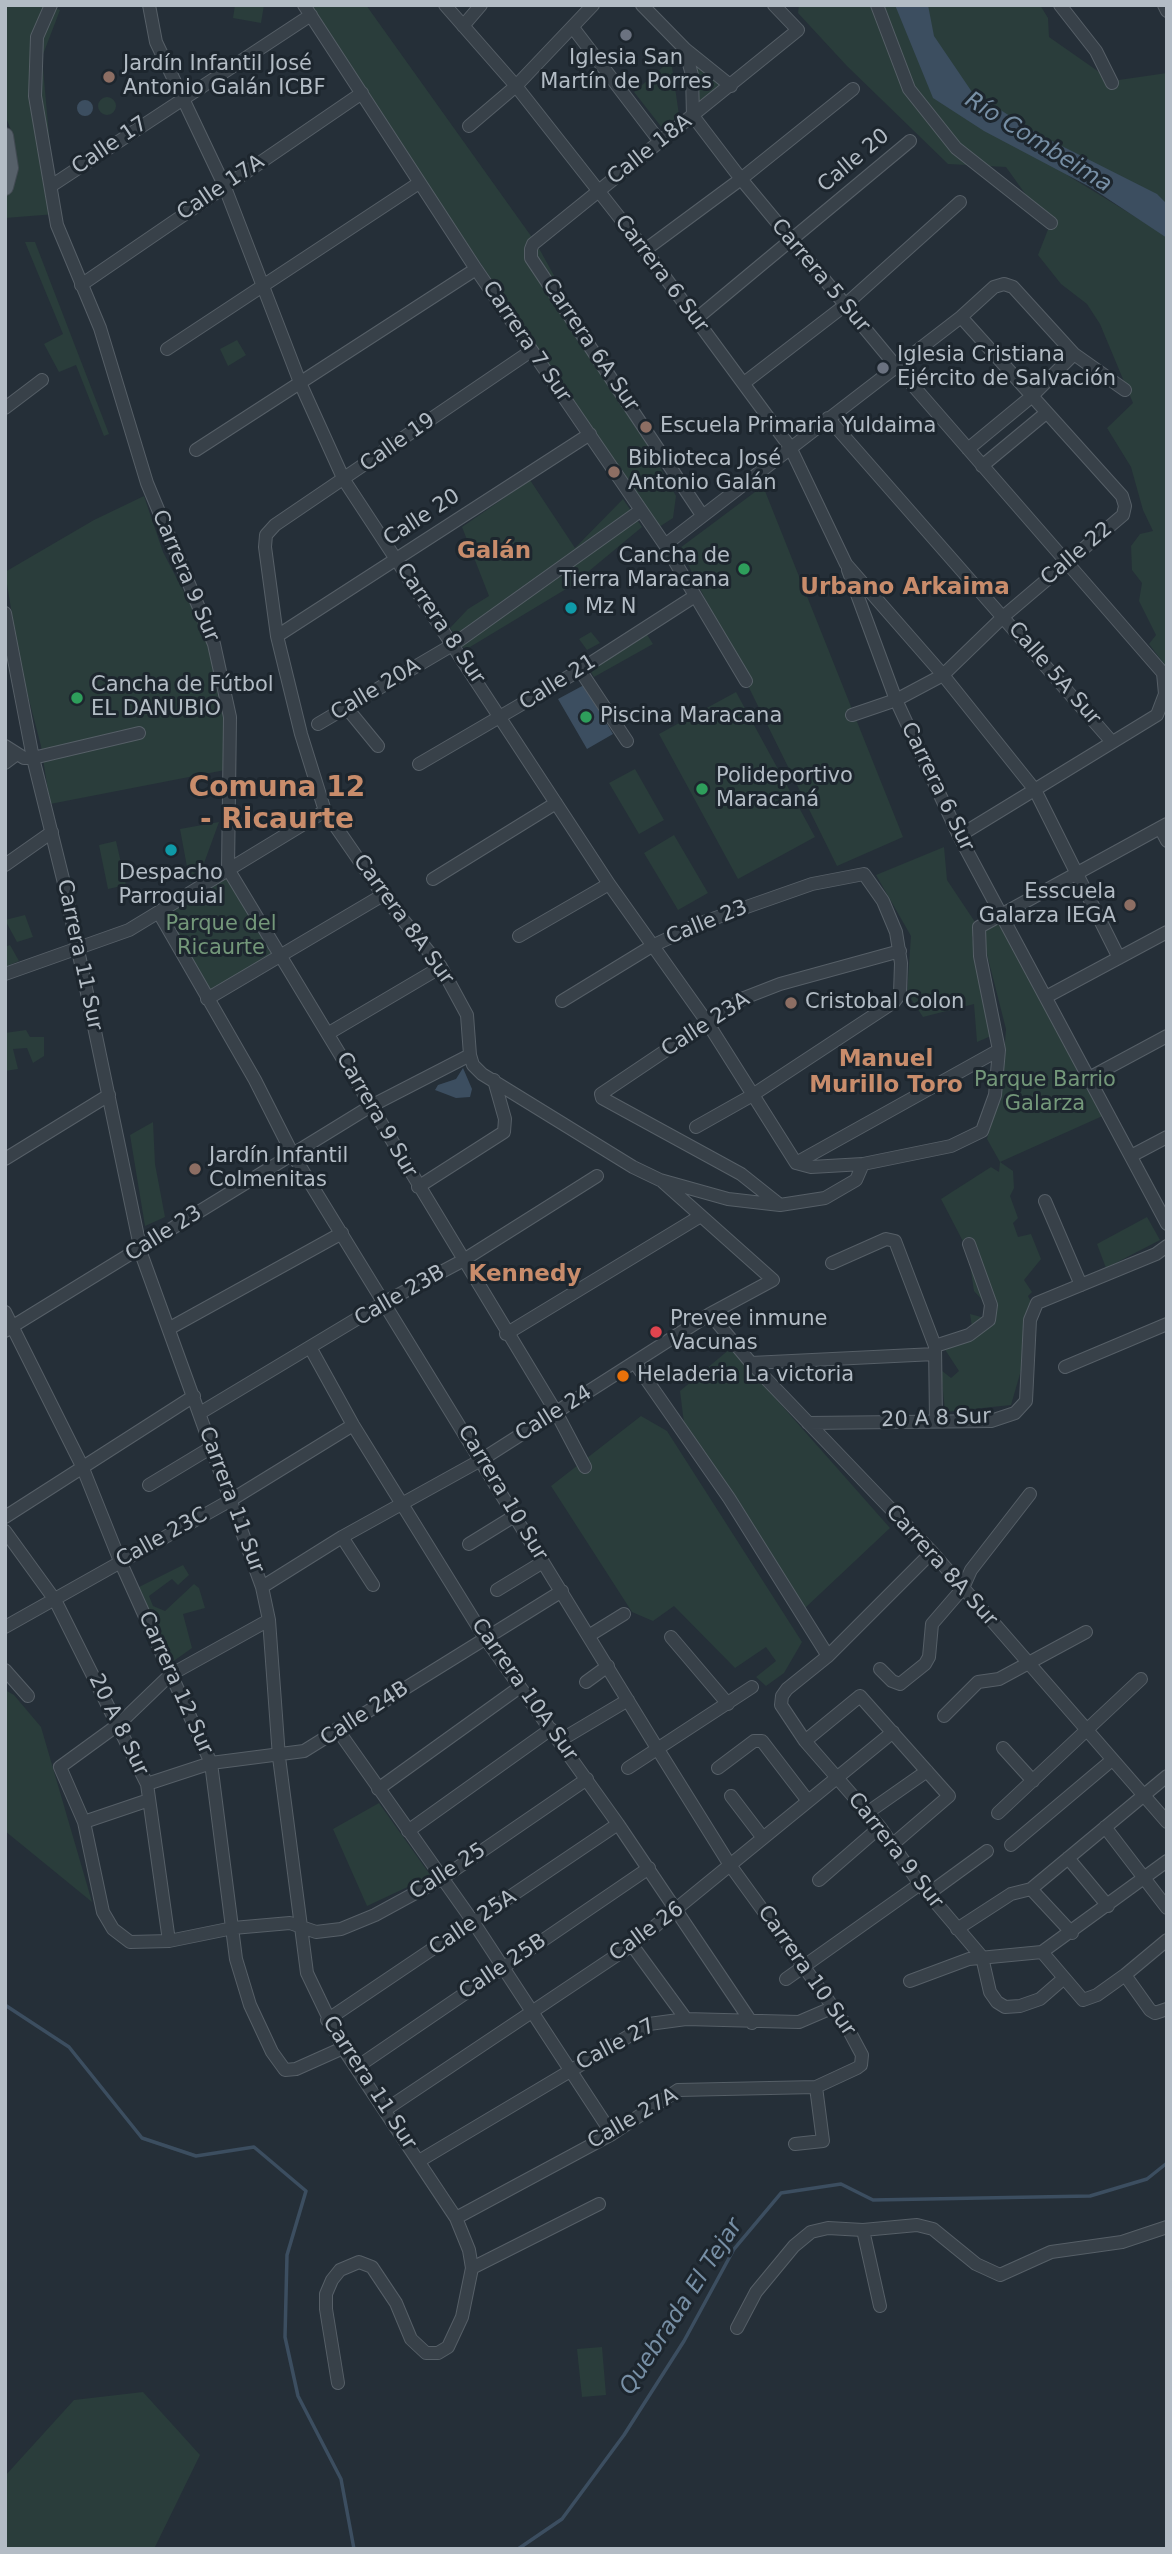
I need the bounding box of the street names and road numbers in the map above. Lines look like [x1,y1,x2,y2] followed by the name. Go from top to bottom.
[603,109,697,191] street label: Calle 18A
[68,112,152,180] street label: Calle 17
[813,124,895,198] street label: Calle 20
[173,150,269,226] street label: Calle 17A
[609,210,713,338] street label: Carrera 6 Sur
[765,214,875,338] street label: Carrera 5 Sur
[536,274,644,416] street label: Carrera 6A Sur
[476,277,576,407] street label: Carrera 7 Sur
[356,408,440,478] street label: Calle 19
[379,484,465,552] street label: Calle 20
[146,506,224,646] street label: Carrera 9 Sur
[1036,517,1118,591] street label: Calle 22
[390,559,490,689] street label: Carrera 8 Sur
[1002,617,1106,731] street label: Calle 5A Sur
[515,650,601,716] street label: Calle 21
[327,653,425,727] street label: Calle 20A
[895,718,979,856] street label: Carrera 6 Sur
[347,850,459,990] street label: Carrera 8A Sur
[51,877,107,1033] street label: Carrera 11 Sur
[663,895,751,951] street label: Calle 23
[657,987,755,1063] street label: Calle 23A
[330,1048,422,1182] street label: Carrera 9 Sur
[121,1201,207,1267] street label: Calle 23
[350,1260,450,1332] street label: Calle 23B
[511,1381,597,1447] street label: Calle 24
[881,1404,991,1434] street label: 20 A 8 Sur
[452,1421,552,1565] street label: Carrera 10 Sur
[193,1423,269,1577] street label: Carrera 11 Sur
[880,1500,1002,1632] street label: Carrera 8A Sur
[112,1503,212,1573] street label: Calle 23C
[132,1608,218,1758] street label: Carrera 12 Sur
[465,1614,583,1766] street label: Carrera 10A Sur
[83,1670,153,1780] street label: 20 A 8 Sur
[316,1676,414,1752] street label: Calle 24B
[842,1788,948,1914] street label: Carrera 9 Sur
[405,1838,491,1906] street label: Calle 25
[425,1885,521,1961] street label: Calle 25A
[605,1897,689,1967] street label: Calle 26
[752,1901,860,2041] street label: Carrera 10 Sur
[455,1929,551,2005] street label: Calle 25B
[317,2012,421,2154] street label: Carrera 11 Sur
[572,2014,660,2076] street label: Calle 27
[583,2083,683,2155] street label: Calle 27A

